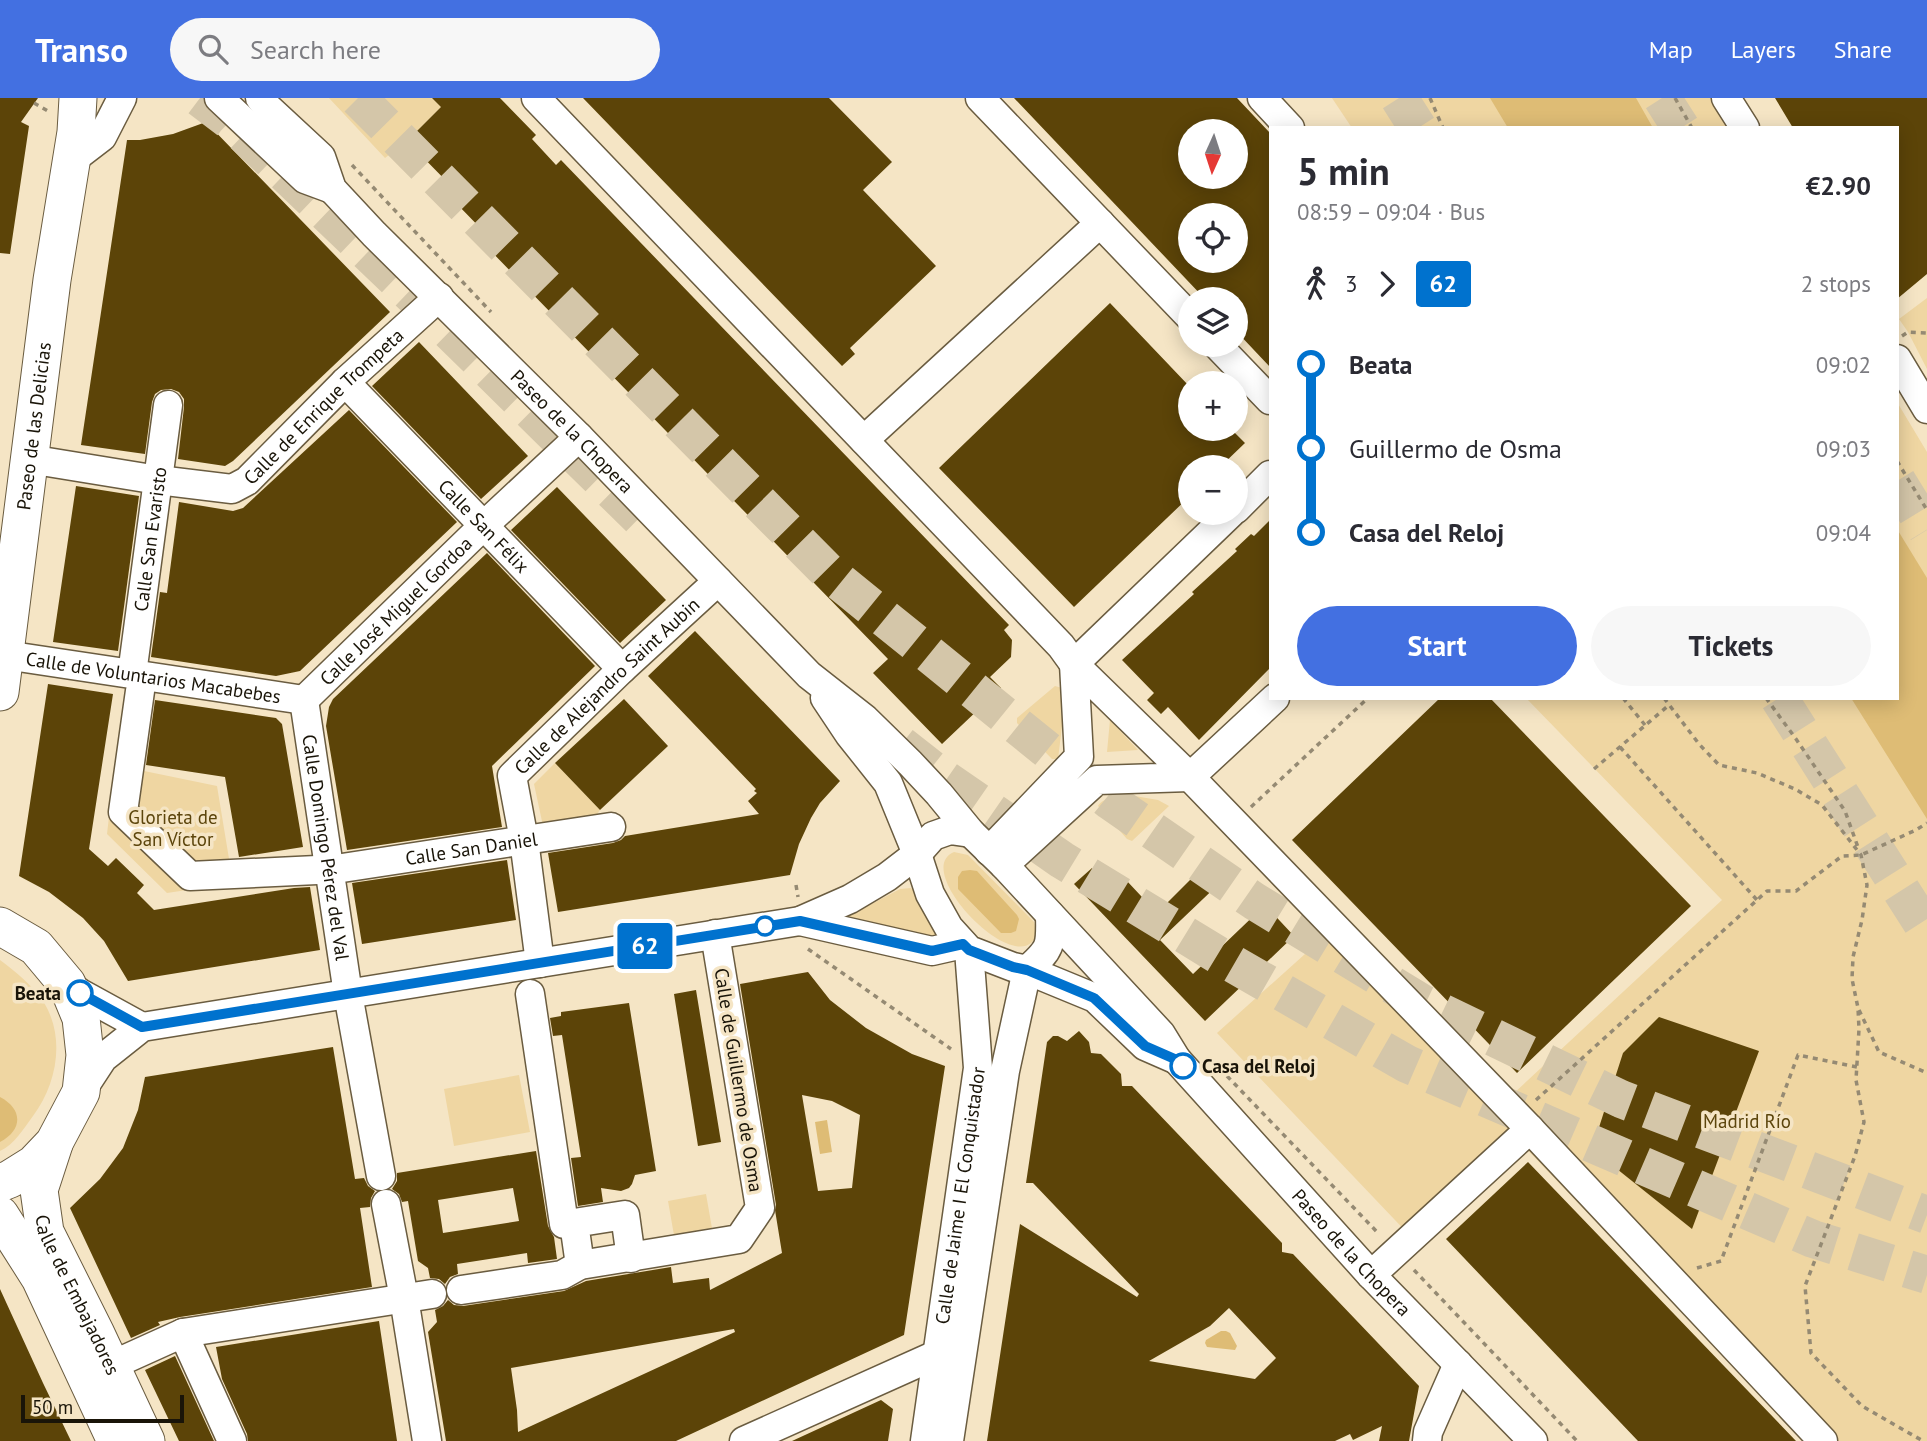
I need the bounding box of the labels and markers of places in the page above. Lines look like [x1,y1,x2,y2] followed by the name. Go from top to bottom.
[755,916,775,936] unlabelled marker
[67,980,93,1006] marker: Beata
[15,981,61,1005] place label: Beata
[1170,1053,1196,1079] marker: Casa del Reloj
[1202,1054,1315,1078] place label: Casa del Reloj

